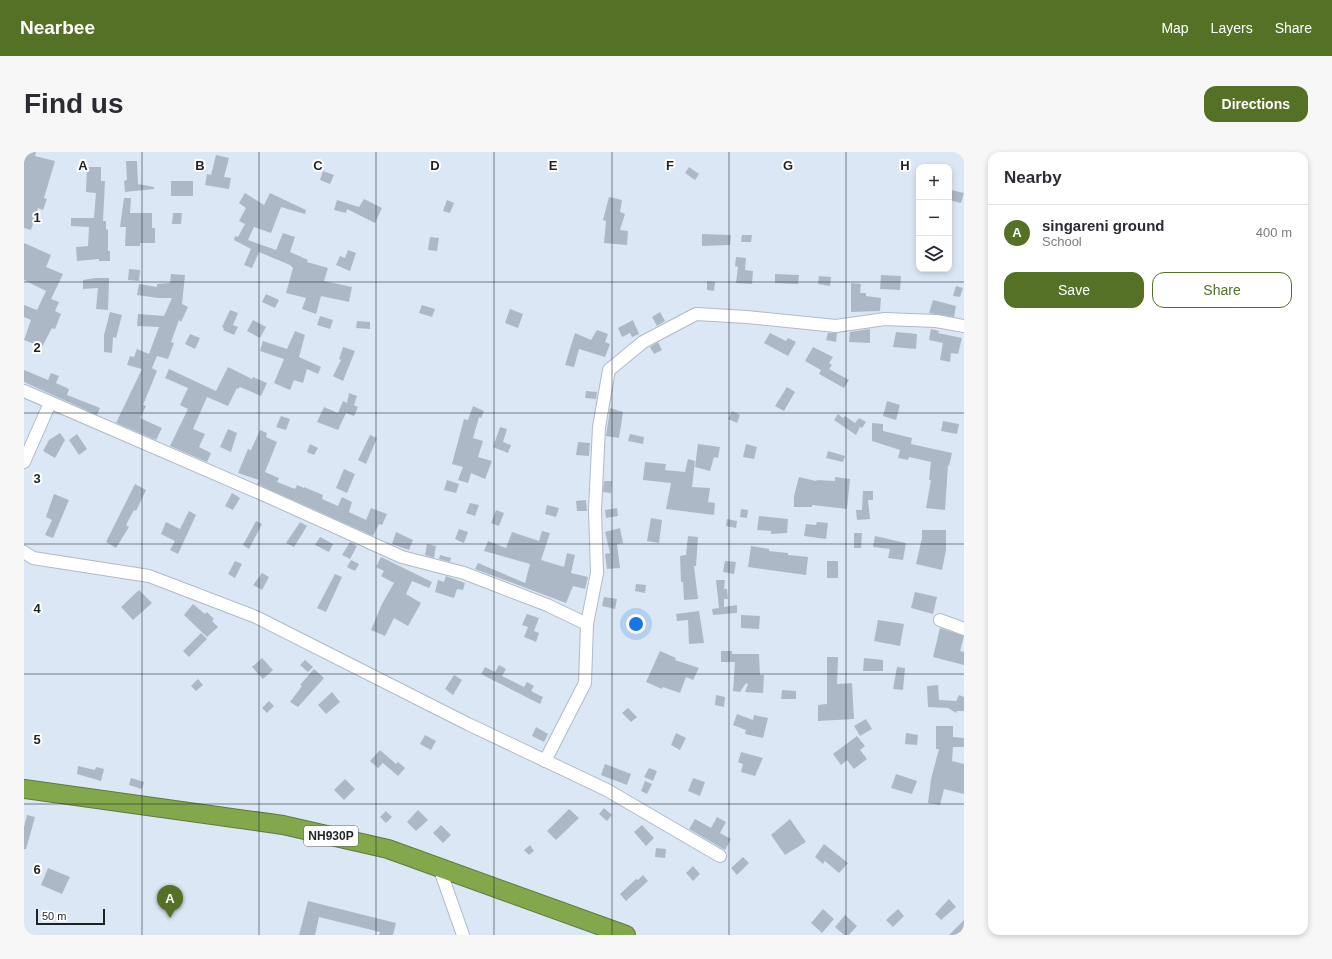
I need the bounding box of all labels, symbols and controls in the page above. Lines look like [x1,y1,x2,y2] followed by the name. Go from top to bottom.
[20,17,95,38] text: Nearbee
[1161,20,1189,36] text: Map
[1211,20,1253,36] text: Layers
[1275,20,1312,36] text: Share
[1204,86,1308,122] button: Directions
[24,88,124,119] text: Find us
[78,158,88,173] text: A
[195,158,205,173] text: B
[313,158,323,173] text: C
[430,158,440,173] text: D
[549,158,558,173] text: E
[666,158,674,173] text: F
[783,158,793,173] text: G
[900,158,910,173] text: H
[916,164,952,272] map controls
[916,164,952,200] button: +
[1004,168,1062,187] text: Nearby
[916,200,952,236] button: −
[33,210,41,225] text: 1
[1042,217,1165,234] text: singareni ground
[1012,225,1022,240] text: A
[1256,225,1292,240] text: 400 m
[1042,234,1082,249] text: School
[916,236,952,272] button: layers
[1004,272,1144,308] button: Save
[1152,272,1292,308] button: Share
[33,340,41,355] text: 2
[33,471,41,486] text: 3
[33,601,41,616] text: 4
[626,614,646,634] your location
[33,732,41,747] text: 5
[304,826,358,846] road number: NH930P
[33,862,41,877] text: 6
[157,885,183,918] pin: A
[36,907,105,926] scale bar
[42,910,66,922] text: 50 m

